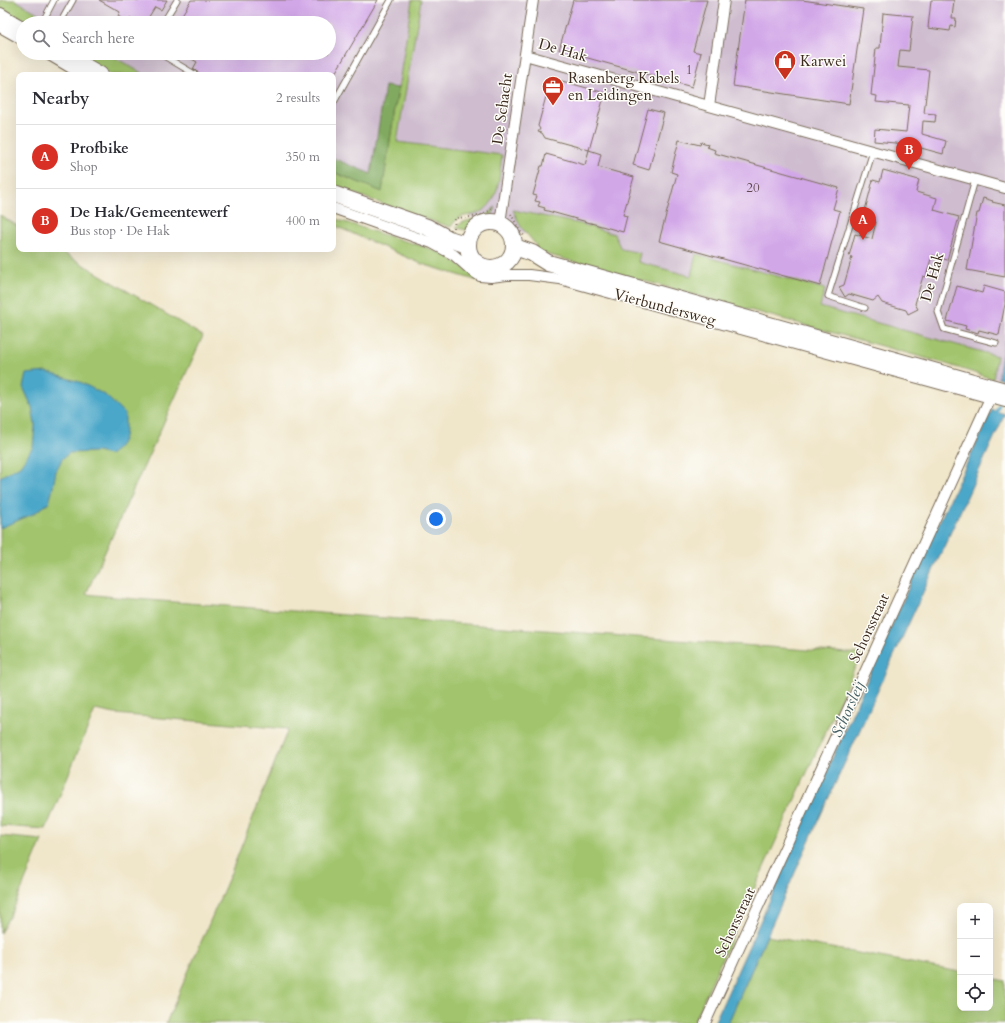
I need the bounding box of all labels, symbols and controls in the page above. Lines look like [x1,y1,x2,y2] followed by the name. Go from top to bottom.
[16,16,336,60] search box
[30,27,52,49] icon: search
[62,28,135,48] text: Search here
[536,33,590,67] street label: De Hak
[772,48,798,81] shop icon: Karwei
[800,51,846,71] place label: Karwei
[686,61,692,79] house number: 1
[568,68,679,105] place label: Rasenberg Kabels en Leidingen
[487,72,517,146] street label: De Schacht
[540,74,566,107] office icon: Rasenberg Kabels en Leidingen
[32,87,89,110] text: Nearby
[276,89,320,107] text: 2 results
[896,137,922,170] pin: B
[70,138,129,158] text: Profbike
[40,148,50,166] text: A
[286,148,320,166] text: 350 m
[70,158,98,176] text: Shop
[746,179,760,197] house number: 20
[70,202,228,222] text: De Hak/Gemeentewerf
[850,207,876,240] pin: A
[40,212,50,230] text: B
[286,212,320,230] text: 400 m
[70,222,170,240] text: Bus stop · De Hak
[915,250,949,304] street label: De Hak
[612,284,719,330] street label: Vierbundersweg
[426,509,446,529] your location
[844,590,894,666] street label: Schorsstraat
[826,677,870,741] water label: Schorsleij
[710,884,760,960] street label: Schorsstraat
[957,903,993,1011] map controls
[957,903,993,939] button: +
[957,939,993,975] button: −
[957,975,993,1011] button: locate

